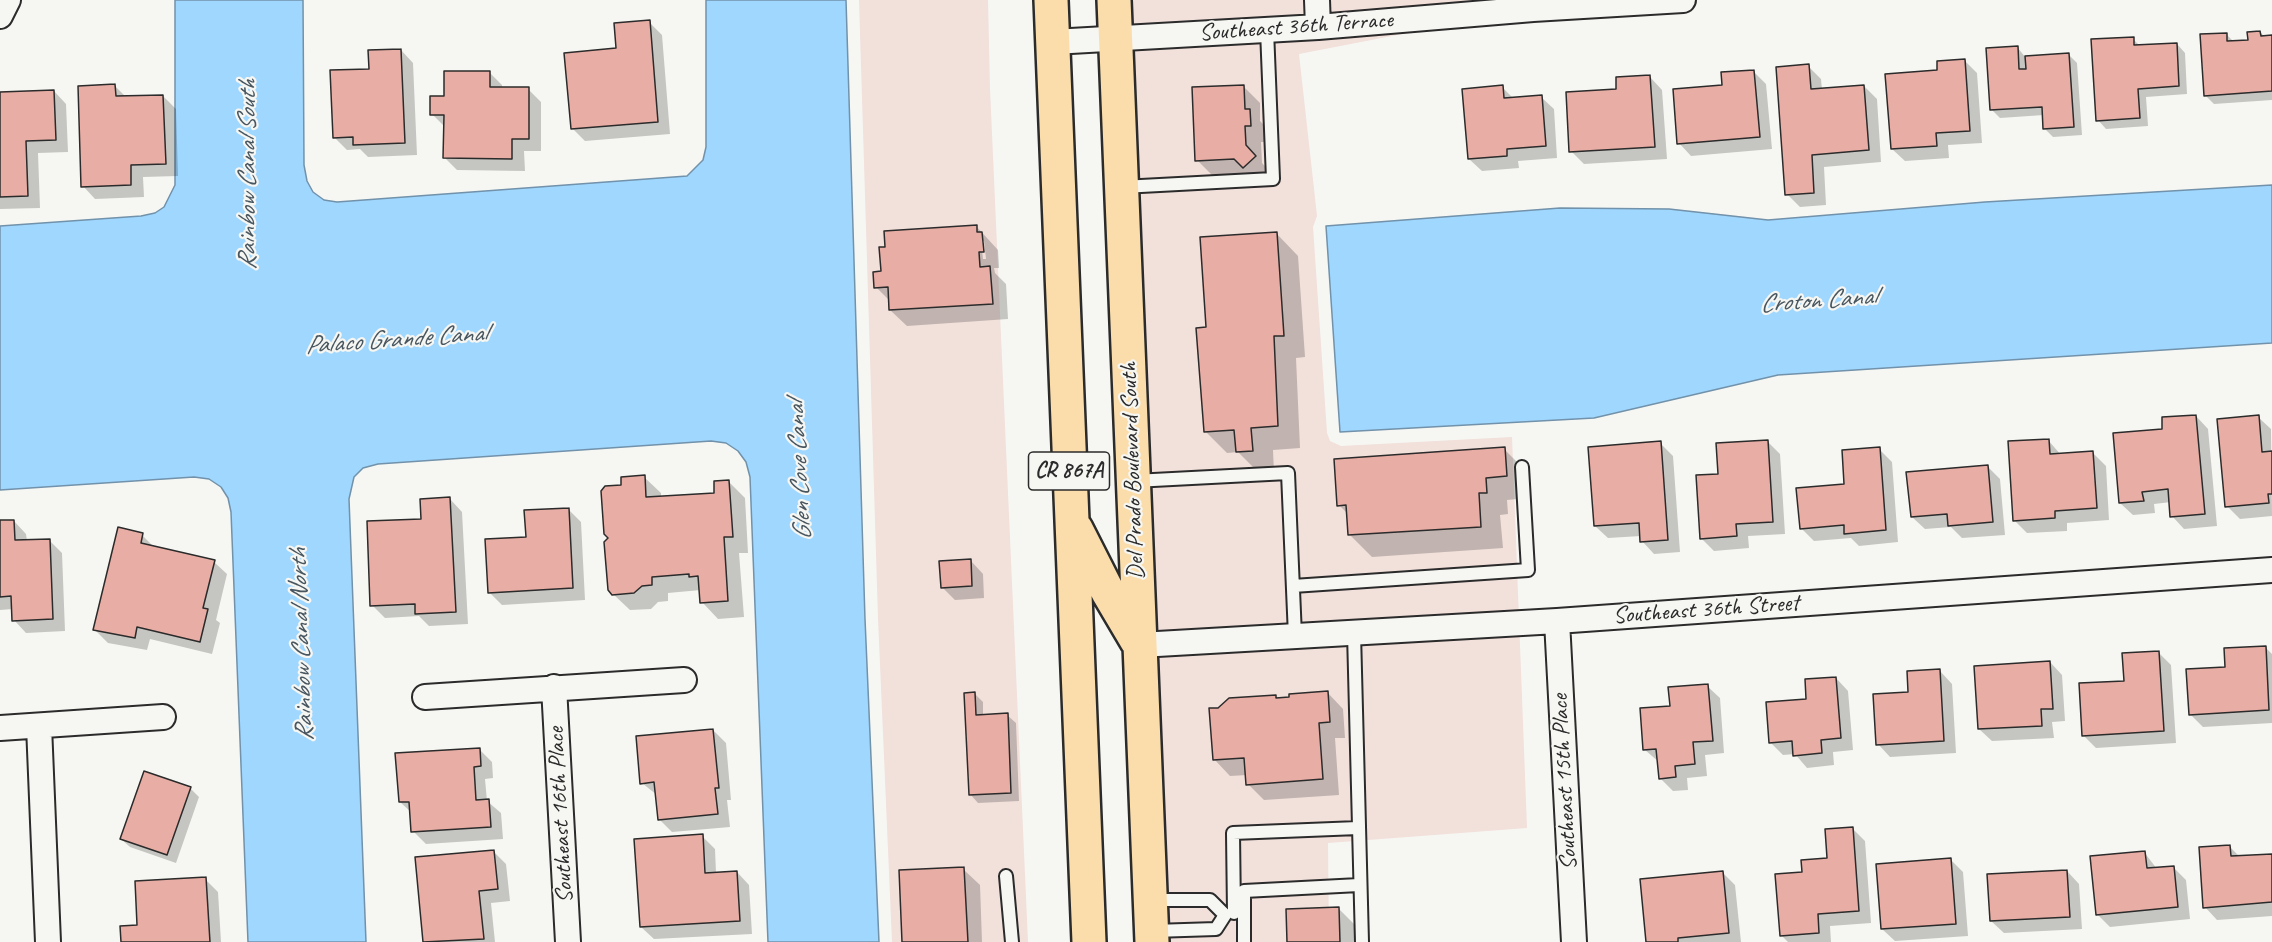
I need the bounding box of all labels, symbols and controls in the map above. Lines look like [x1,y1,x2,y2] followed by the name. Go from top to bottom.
[1198,6,1394,48] street label: Southeast 36th Terrace
[232,80,264,270] water label: Rainbow Canal South
[1759,281,1877,321] water label: Croton Canal
[304,318,488,362] water label: Palaco Grande Canal
[1115,362,1151,580] street label: Del Prado Boulevard South
[781,401,819,541] water label: Glen Cove Canal
[1028,452,1110,490] road number: CR 867A
[283,548,321,742] water label: Rainbow Canal North
[1612,589,1800,631] street label: Southeast 36th Street
[1546,693,1584,871] street label: Southeast 15th Place
[542,726,580,904] street label: Southeast 16th Place

